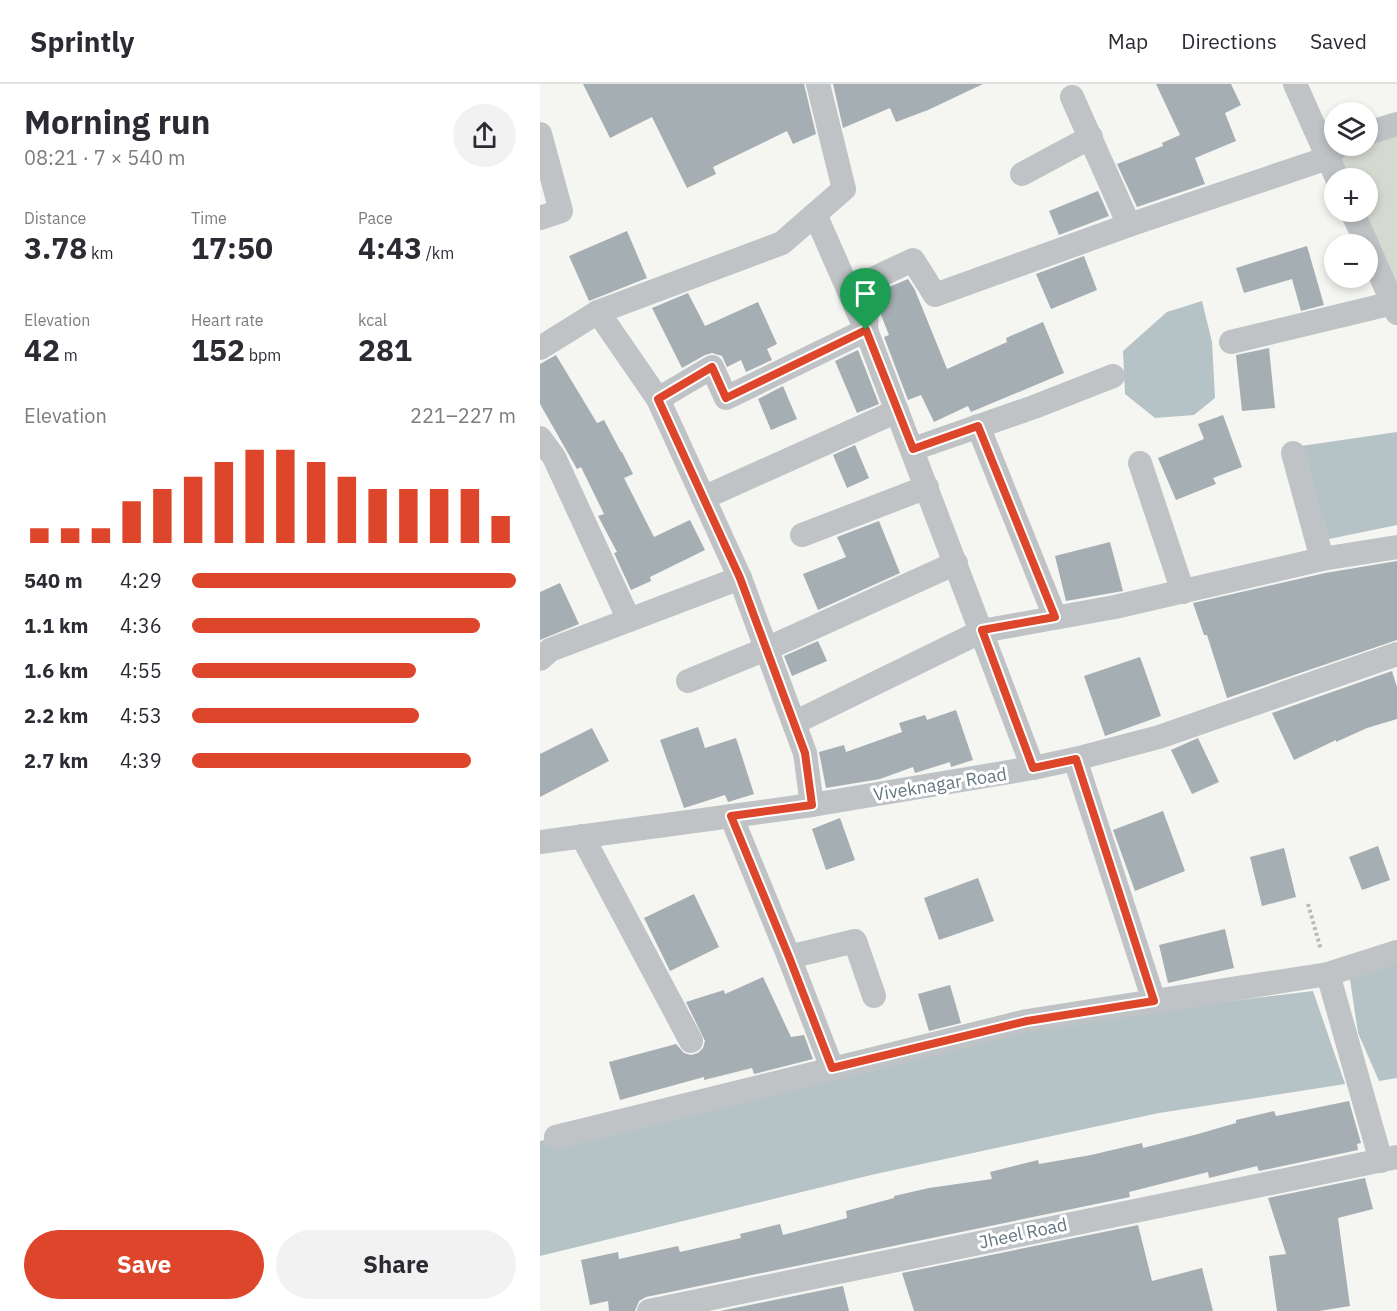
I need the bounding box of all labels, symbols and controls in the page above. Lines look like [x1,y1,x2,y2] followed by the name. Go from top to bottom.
[30,23,135,60] text: Sprintly
[1108,27,1148,55] text: Map
[1181,27,1277,55] text: Directions
[1310,27,1367,55] text: Saved
[24,100,210,143] text: Morning run
[1324,102,1378,288] map controls
[1324,102,1378,156] button: layers
[453,104,516,167] button: share
[24,144,185,171] text: 08:21 · 7 × 540 m
[1324,168,1378,222] button: +
[24,208,86,228] text: Distance
[191,208,227,228] text: Time
[358,208,393,228] text: Pace
[24,228,87,267] text: 3.78
[191,228,273,267] text: 17:50
[358,228,422,267] text: 4:43
[1324,234,1378,288] button: −
[87,243,114,263] text: km
[422,243,454,263] text: /km
[840,268,891,330] pin
[849,277,882,310] icon: arrive
[24,310,90,330] text: Elevation
[191,310,264,330] text: Heart rate
[358,310,387,330] text: kcal
[24,330,60,369] text: 42
[191,330,245,369] text: 152
[358,330,412,369] text: 281
[60,345,78,365] text: m
[245,345,281,365] text: bpm
[24,402,107,429] text: Elevation
[410,402,516,429] text: 221–227 m
[24,567,83,594] text: 540 m
[120,567,162,594] text: 4:29
[24,612,88,639] text: 1.1 km
[120,612,162,639] text: 4:36
[24,657,88,684] text: 1.6 km
[120,657,162,684] text: 4:55
[24,702,88,729] text: 2.2 km
[120,702,162,729] text: 4:53
[24,747,88,774] text: 2.7 km
[120,747,162,774] text: 4:39
[872,762,1008,806] street label: Viveknagar Road
[977,1212,1069,1254] street label: Jheel Road
[24,1230,264,1299] button: Save
[276,1230,516,1299] button: Share

